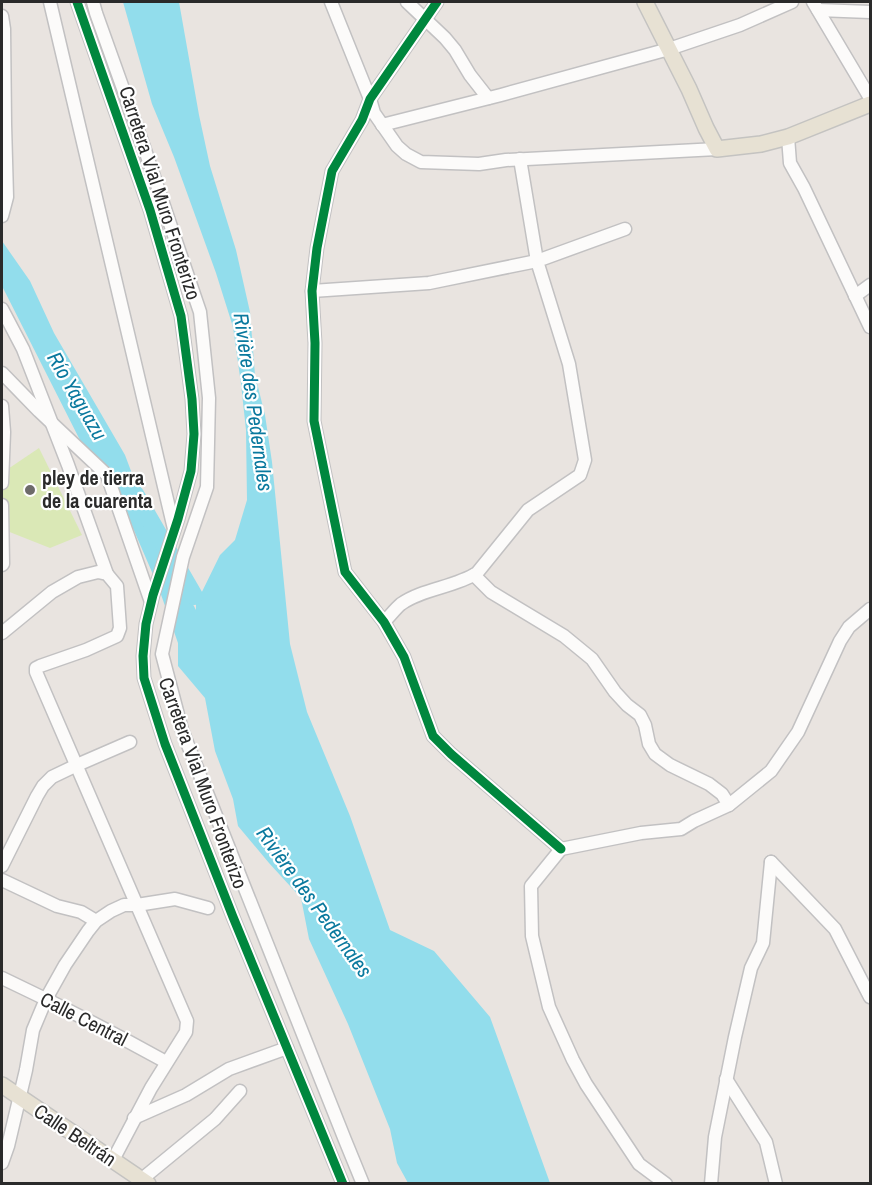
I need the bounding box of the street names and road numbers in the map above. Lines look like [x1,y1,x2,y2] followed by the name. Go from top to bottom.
[113,83,208,303] street label: Carretera Vial Muro Fronterizo
[153,673,254,892] street label: Carretera Vial Muro Fronterizo
[36,985,133,1052] street label: Calle Central
[29,1097,122,1172] street label: Calle Beltrán

